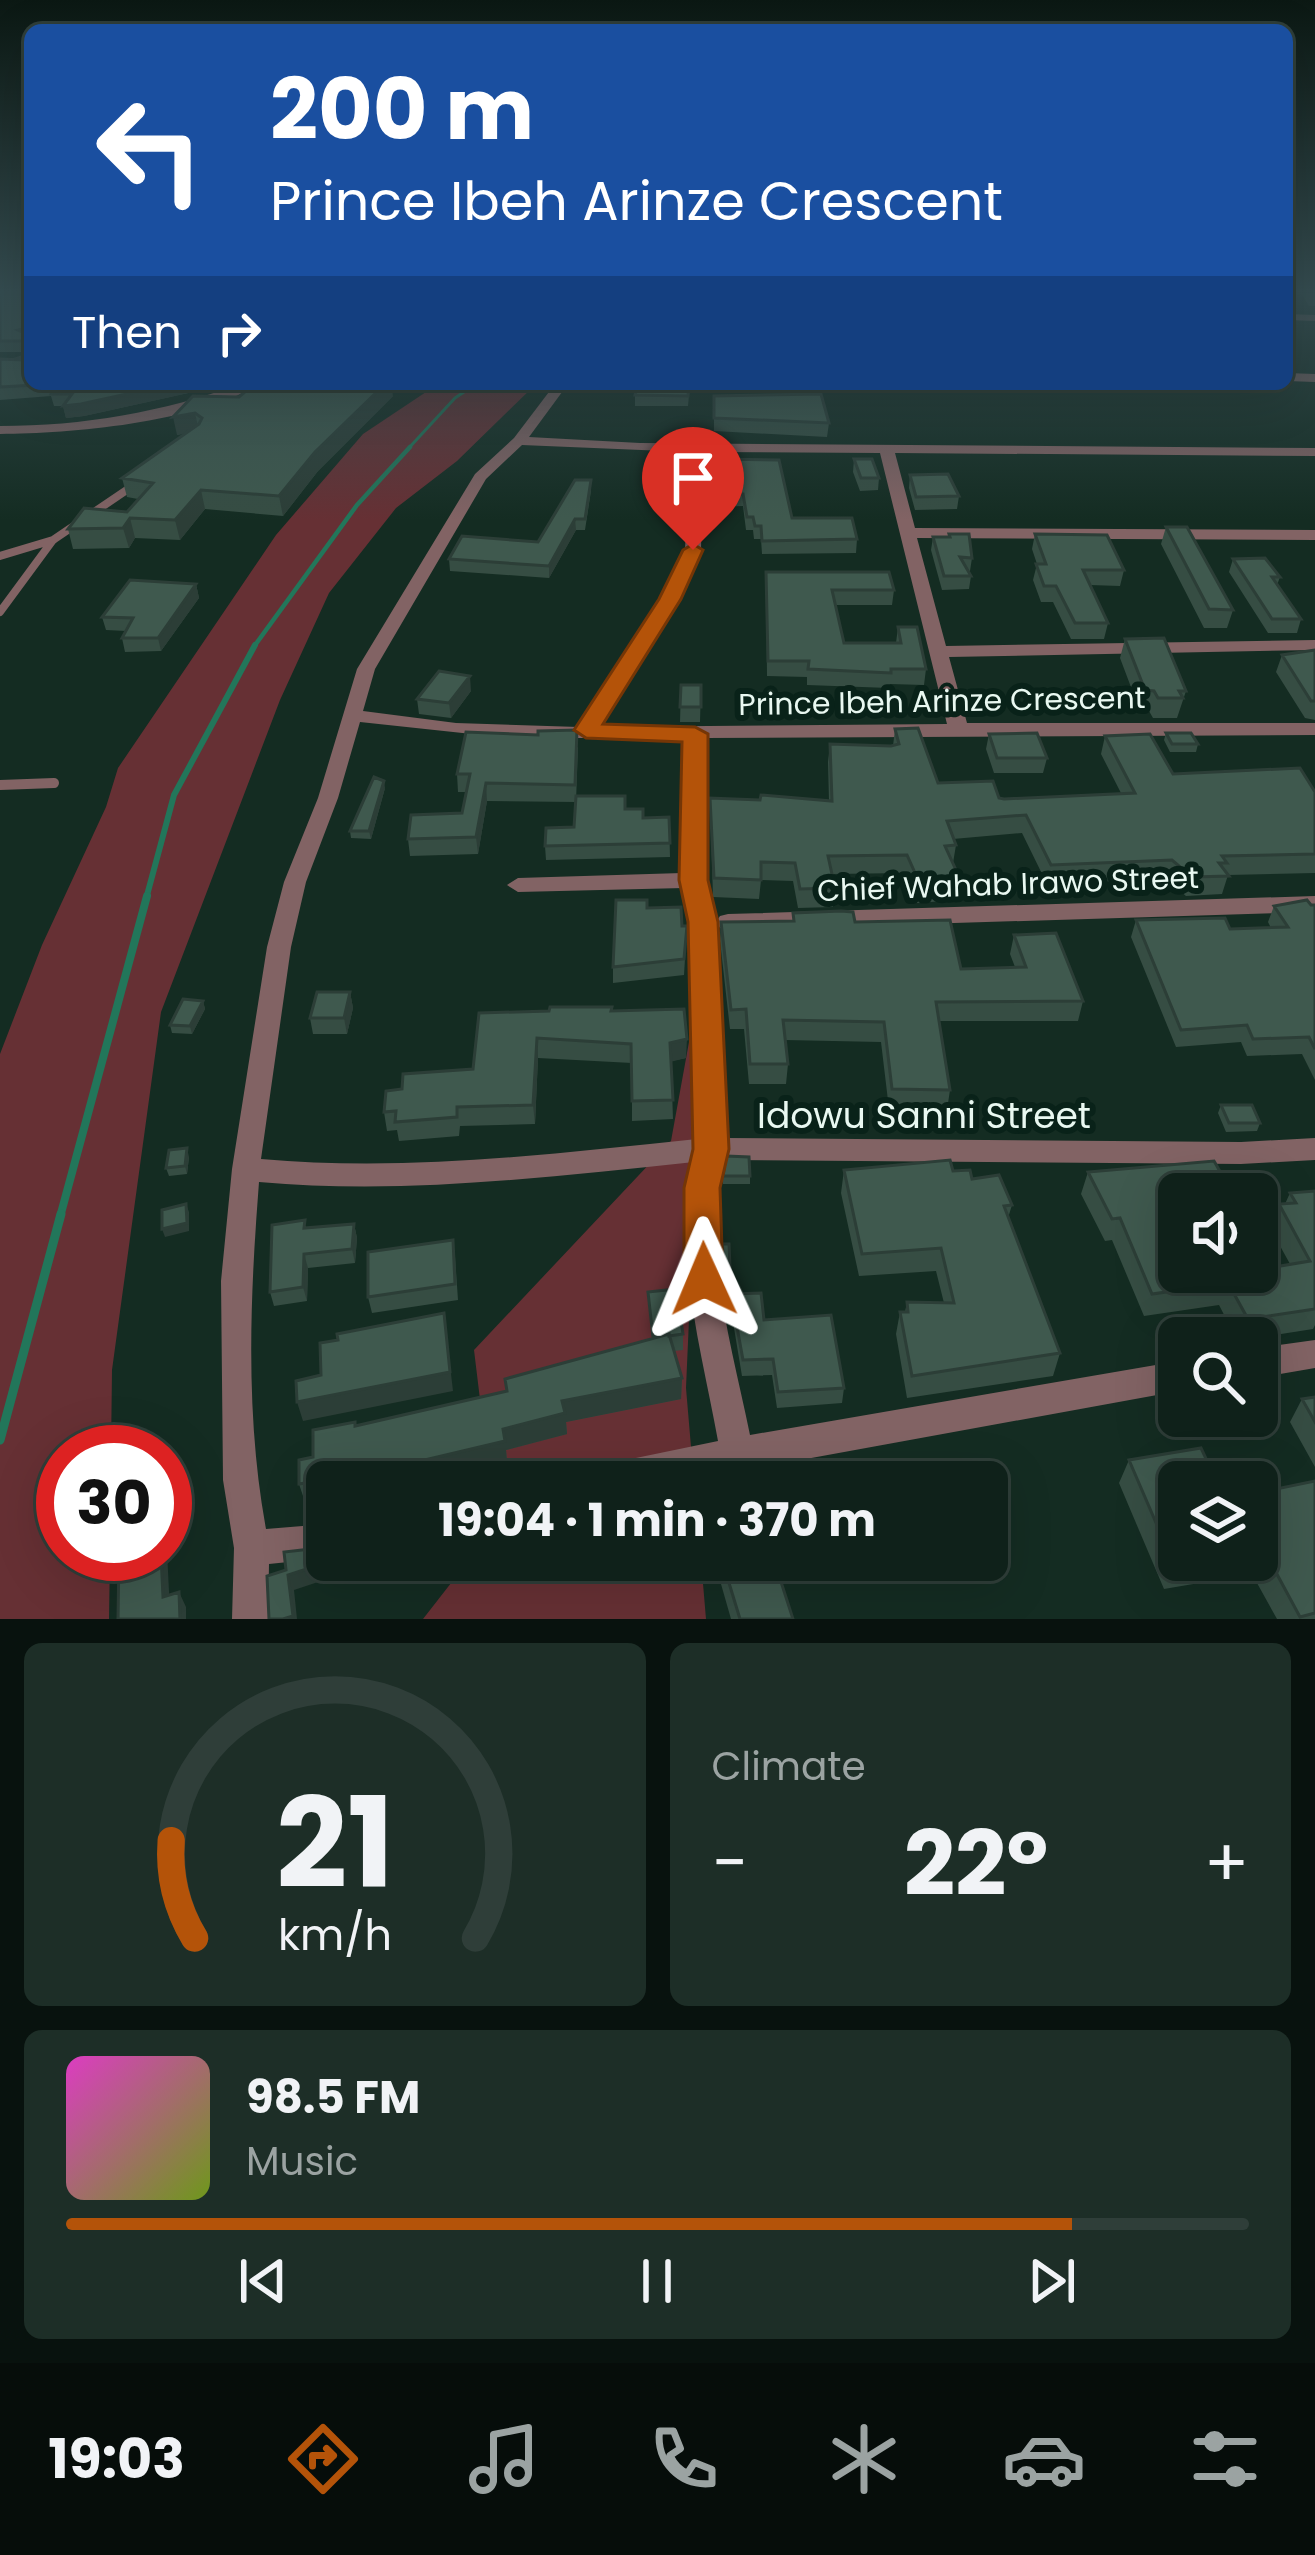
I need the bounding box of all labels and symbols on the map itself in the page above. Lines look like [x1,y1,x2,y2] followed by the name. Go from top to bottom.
[642,427,744,550] pin
[738,676,1146,726] street label: Prince Ibeh Arinze Crescent
[816,856,1200,912] street label: Chief Wahab Irawo Street
[757,1090,1091,1141] street label: Idowu Sanni Street
[641,1216,767,1342] position arrow
[36,1425,192,1581] speed limit sign: 30

